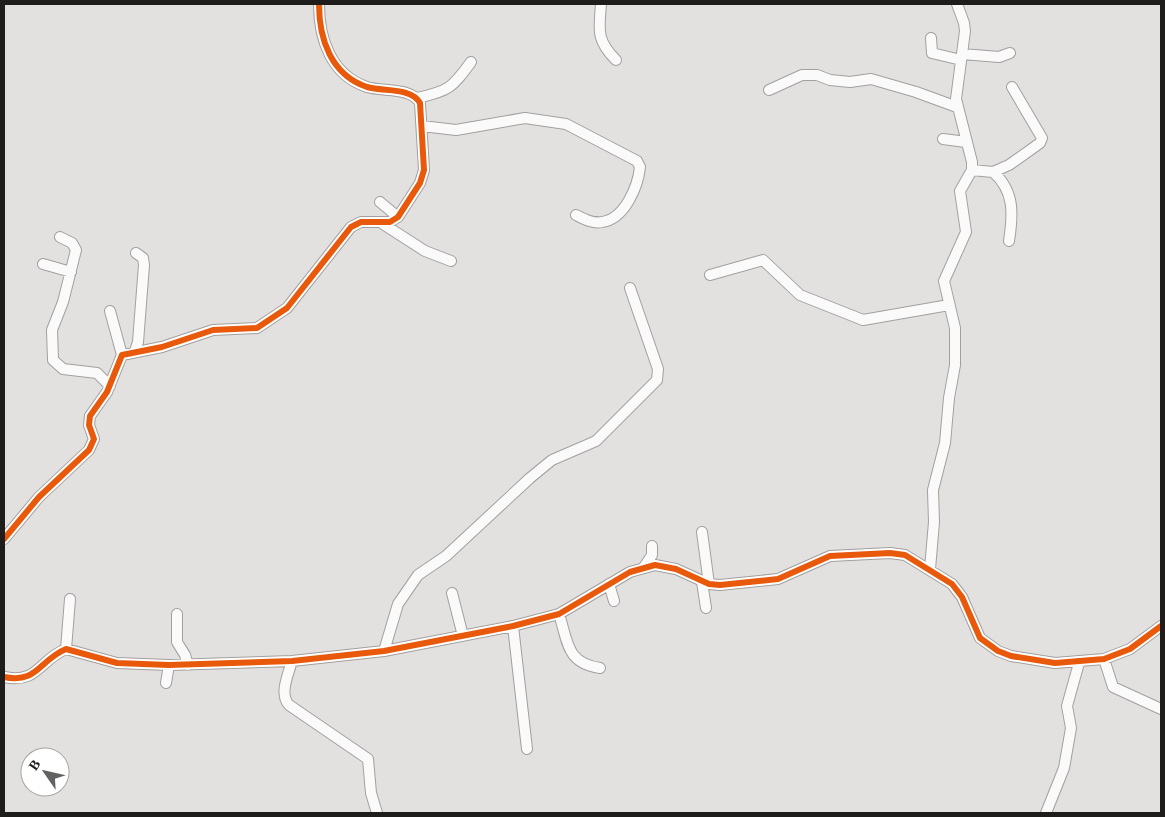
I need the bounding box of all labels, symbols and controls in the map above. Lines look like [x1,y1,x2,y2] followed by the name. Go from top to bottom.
[20,747,70,797] north arrow
[26,757,43,773] text: B

